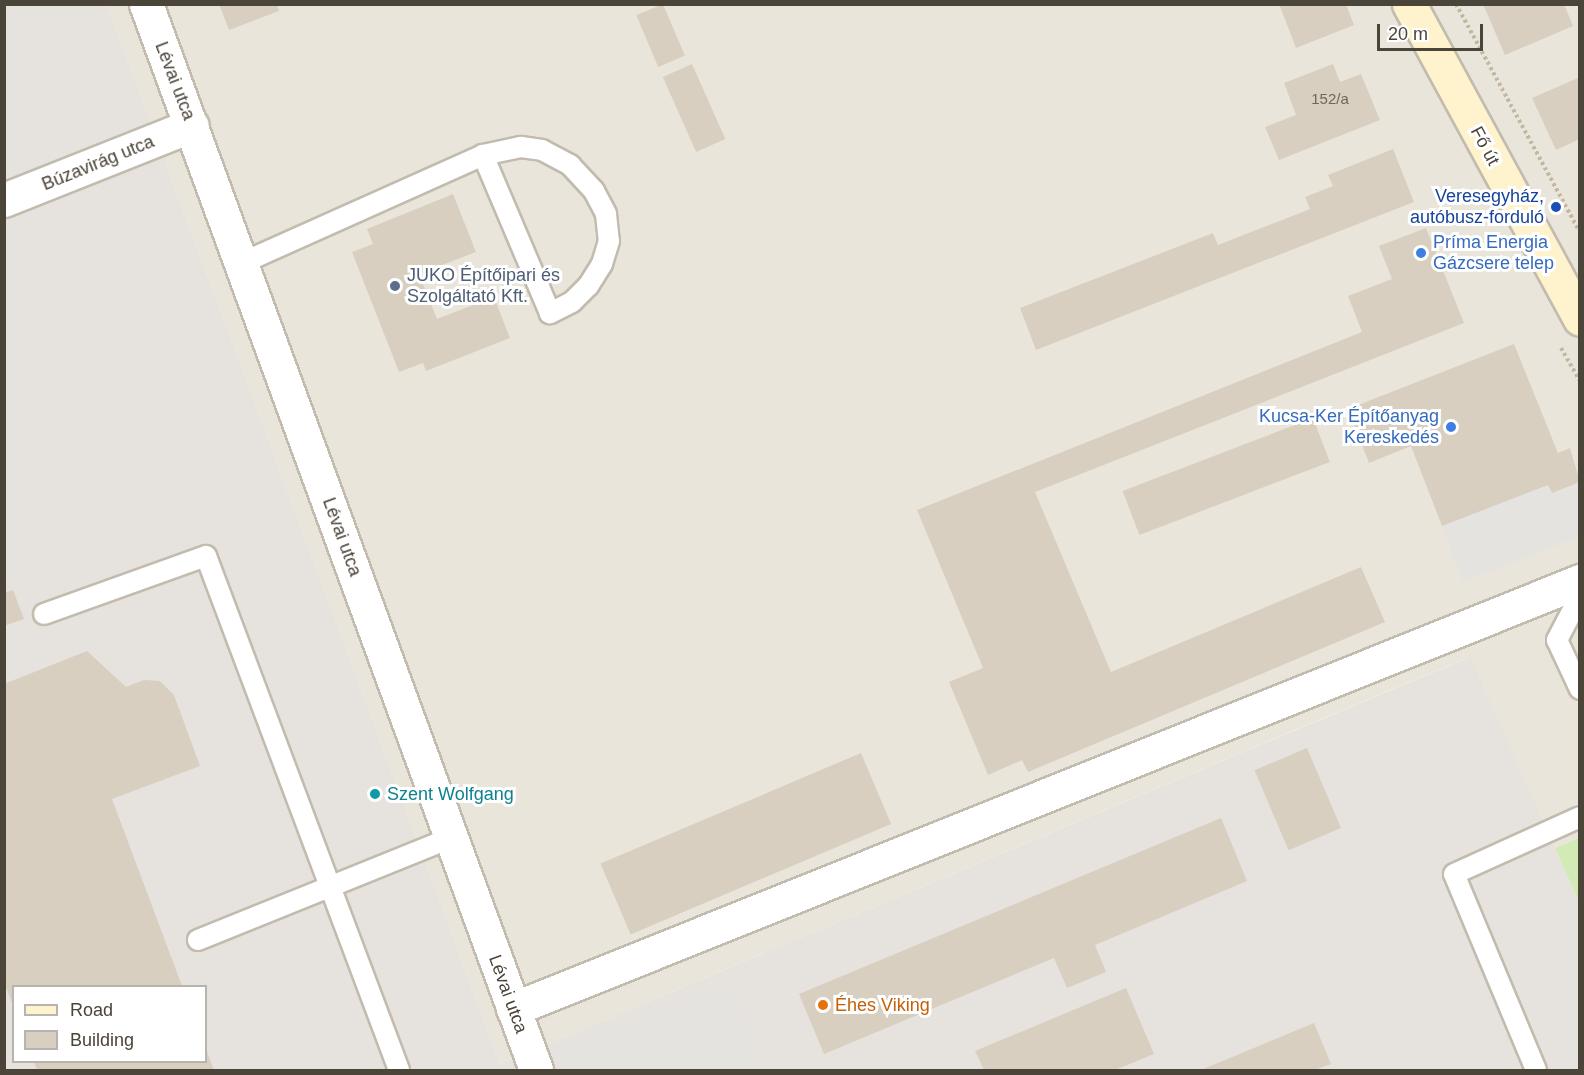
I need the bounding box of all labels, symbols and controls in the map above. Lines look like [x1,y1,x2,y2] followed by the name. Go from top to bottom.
[1380,12,1486,50] scale bar
[1388,24,1428,44] text: 20 m
[150,39,200,123] street label: Lévai utca
[1311,90,1349,108] house number: 152/a
[1466,123,1504,169] street label: Fő út
[39,131,157,195] street label: Búzavirág utca
[1410,186,1544,228] place label: Veresegyház, autóbusz-forduló
[1549,200,1563,214] marker: Veresegyház, autóbusz-forduló
[1433,232,1554,274] place label: Príma Energia Gázcsere telep
[1414,246,1428,260] marker: Príma Energia Gázcsere telep
[407,265,560,308] place label: JUKO Építőipari és Szolgáltató Kft.
[388,279,402,293] marker: JUKO Építőipari és Szolgáltató Kft.
[1259,406,1439,448] place label: Kucsa-Ker Építőanyag Kereskedés
[1444,420,1458,434] marker: Kucsa-Ker Építőanyag Kereskedés
[318,495,366,579] street label: Lévai utca
[387,783,514,805] place label: Szent Wolfgang
[368,787,382,801] marker: Szent Wolfgang
[484,952,532,1036] street label: Lévai utca
[12,985,207,1063] legend
[835,994,930,1016] place label: Éhes Viking
[816,998,830,1012] marker: Éhes Viking
[70,1000,113,1020] text: Road
[70,1030,134,1050] text: Building

